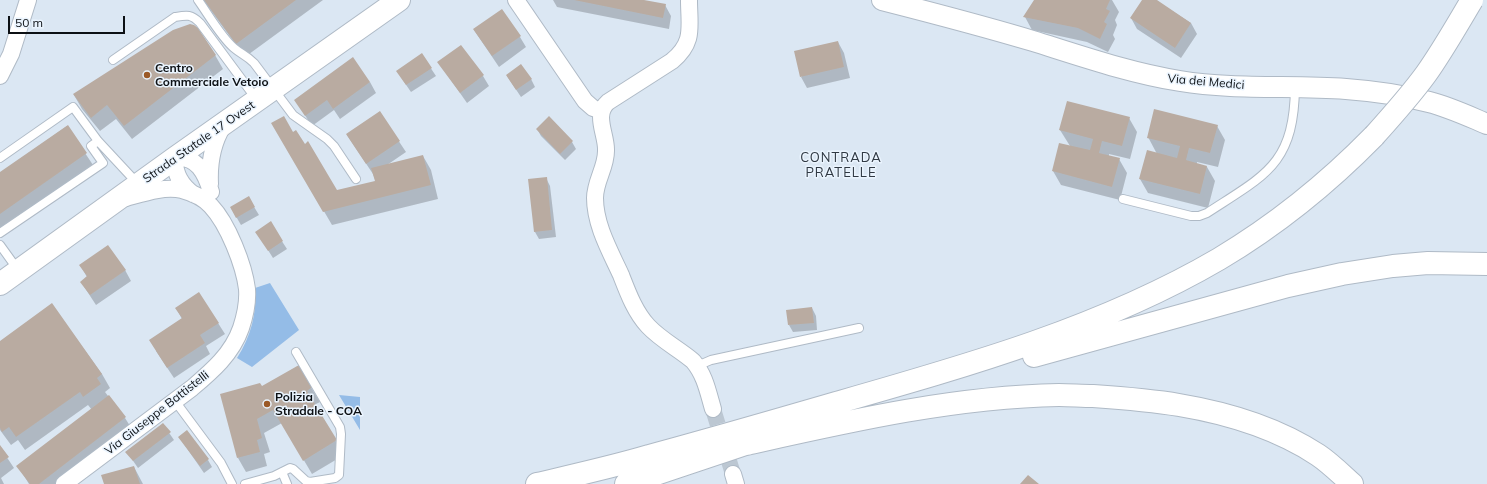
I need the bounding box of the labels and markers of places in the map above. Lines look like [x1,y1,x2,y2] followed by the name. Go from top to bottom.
[155,61,269,89] place label: Centro Commerciale Vetoio
[142,70,152,80] marker: Centro Commerciale Vetoio
[275,390,362,418] place label: Polizia Stradale - COA
[262,399,272,409] marker: Polizia Stradale - COA

